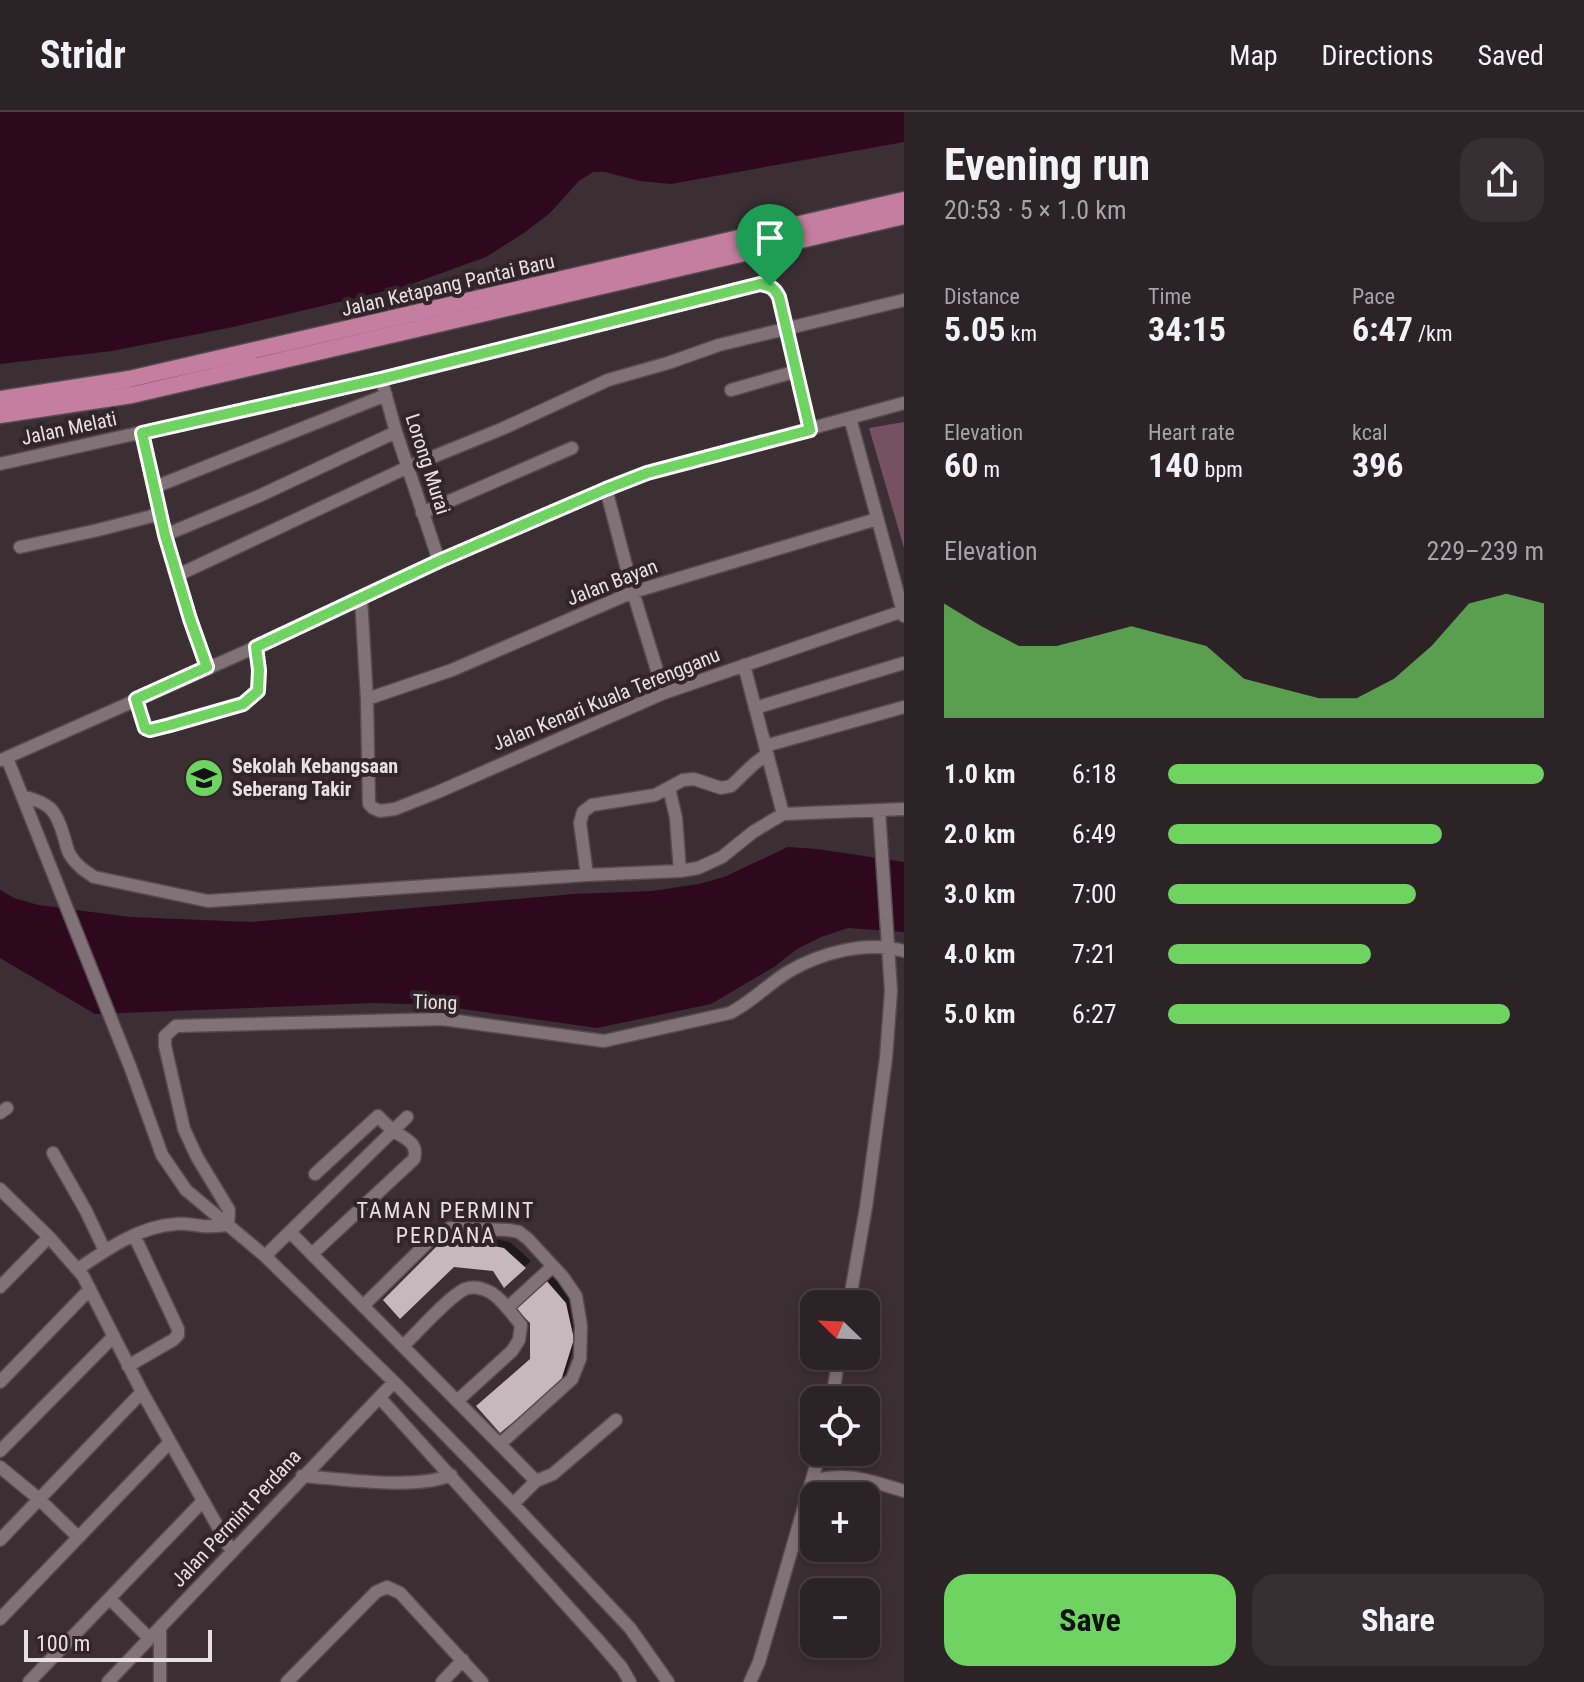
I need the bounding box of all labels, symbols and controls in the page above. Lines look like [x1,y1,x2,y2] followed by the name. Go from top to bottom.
[40,33,126,77] text: Stridr
[1229,39,1278,72] text: Map
[1322,39,1433,72] text: Directions
[1477,39,1544,72] text: Saved
[1460,138,1544,222] button: share
[944,139,1150,191] text: Evening run
[944,195,1126,225] text: 20:53 · 5 × 1.0 km
[736,204,804,286] pin
[748,216,792,260] icon: arrive
[339,249,557,321] street label: Jalan Ketapang Pantai Baru
[944,284,1020,309] text: Distance
[1148,284,1191,309] text: Time
[1352,284,1395,309] text: Pace
[944,309,1005,349] text: 5.05
[1148,309,1226,349] text: 34:15
[1352,309,1413,349] text: 6:47
[1005,321,1037,346] text: km
[1413,321,1453,346] text: /km
[19,406,119,450] street label: Jalan Melati
[400,411,456,517] street label: Lorong Murai
[944,420,1023,445] text: Elevation
[1148,420,1235,445] text: Heart rate
[1352,420,1387,445] text: kcal
[944,445,978,485] text: 60
[1148,445,1200,485] text: 140
[1352,445,1404,485] text: 396
[978,457,1000,482] text: m
[1200,457,1243,482] text: bpm
[944,536,1038,566] text: Elevation
[1427,536,1544,566] text: 229–239 m
[563,554,661,610] street label: Jalan Bayan
[489,642,723,756] street label: Jalan Kenari Kuala Terengganu
[232,754,398,801] place label: Sekolah Kebangsaan Seberang Takir
[183,757,225,799] school or university icon: Sekolah Kebangsaan Seberang Takir
[944,759,1016,789] text: 1.0 km
[1072,759,1117,789] text: 6:18
[944,819,1016,849] text: 2.0 km
[1072,819,1117,849] text: 6:49
[944,879,1016,909] text: 3.0 km
[1072,879,1117,909] text: 7:00
[944,939,1016,969] text: 4.0 km
[1072,939,1117,969] text: 7:21
[412,989,458,1015] street label: Tiong
[944,999,1016,1029] text: 5.0 km
[1072,999,1117,1029] text: 6:27
[356,1198,536,1248] district label: TAMAN PERMINT PERDANA
[800,1290,880,1370] north arrow
[800,1290,880,1658] map controls
[800,1386,880,1466] button: locate
[166,1444,306,1592] street label: Jalan Permint Perdana
[800,1482,880,1562] button: +
[944,1574,1236,1666] button: Save
[1252,1574,1544,1666] button: Share
[800,1578,880,1658] button: −
[24,1626,212,1662] scale bar
[36,1631,90,1656] text: 100 m

